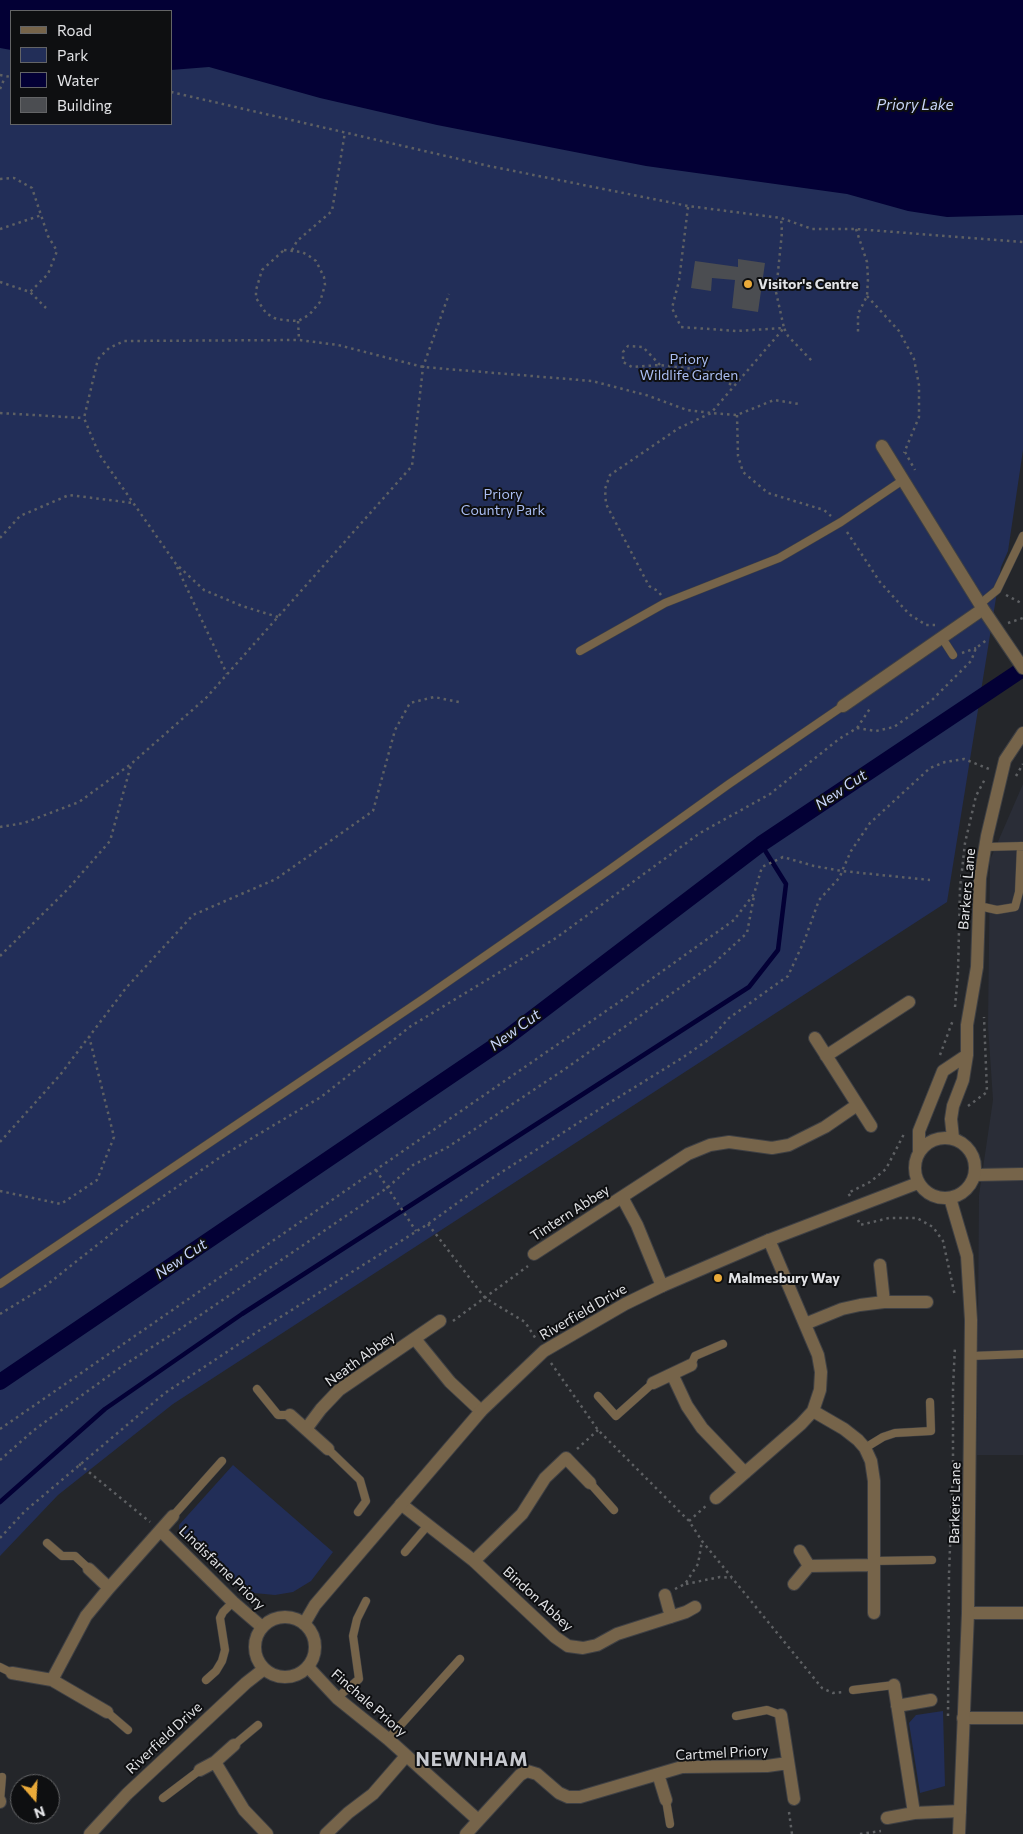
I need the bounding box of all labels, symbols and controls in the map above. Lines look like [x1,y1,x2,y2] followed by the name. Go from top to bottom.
[10,10,172,125] legend
[57,21,92,39] text: Road
[57,46,88,64] text: Park
[57,71,99,89] text: Water
[57,96,112,114] text: Building
[877,96,953,114] water label: Priory Lake
[758,276,859,292] place label: Visitor's Centre
[742,278,754,290] marker: Visitor's Centre
[640,351,738,384] park label: Priory Wildlife Garden
[461,486,545,518] park label: Priory Country Park
[812,766,870,814] water label: New Cut
[955,848,979,930] street label: Barkers Lane
[486,1005,544,1055] water label: New Cut
[527,1181,613,1245] street label: Tintern Abbey
[152,1235,210,1283] water label: New Cut
[728,1270,840,1286] place label: Malmesbury Way
[712,1272,724,1284] marker: Malmesbury Way
[537,1280,629,1344] street label: Riverfield Drive
[322,1328,398,1390] street label: Neath Abbey
[946,1462,964,1544] street label: Barkers Lane
[175,1523,269,1613] street label: Lindisfarne Priory
[500,1563,576,1635] street label: Bindon Abbey
[328,1666,410,1740] street label: Finchale Priory
[123,1699,205,1777] street label: Riverfield Drive
[675,1742,769,1764] street label: Cartmel Priory
[415,1749,529,1771] district label: NEWNHAM
[10,1774,60,1824] north arrow
[32,1803,47,1822] text: N

